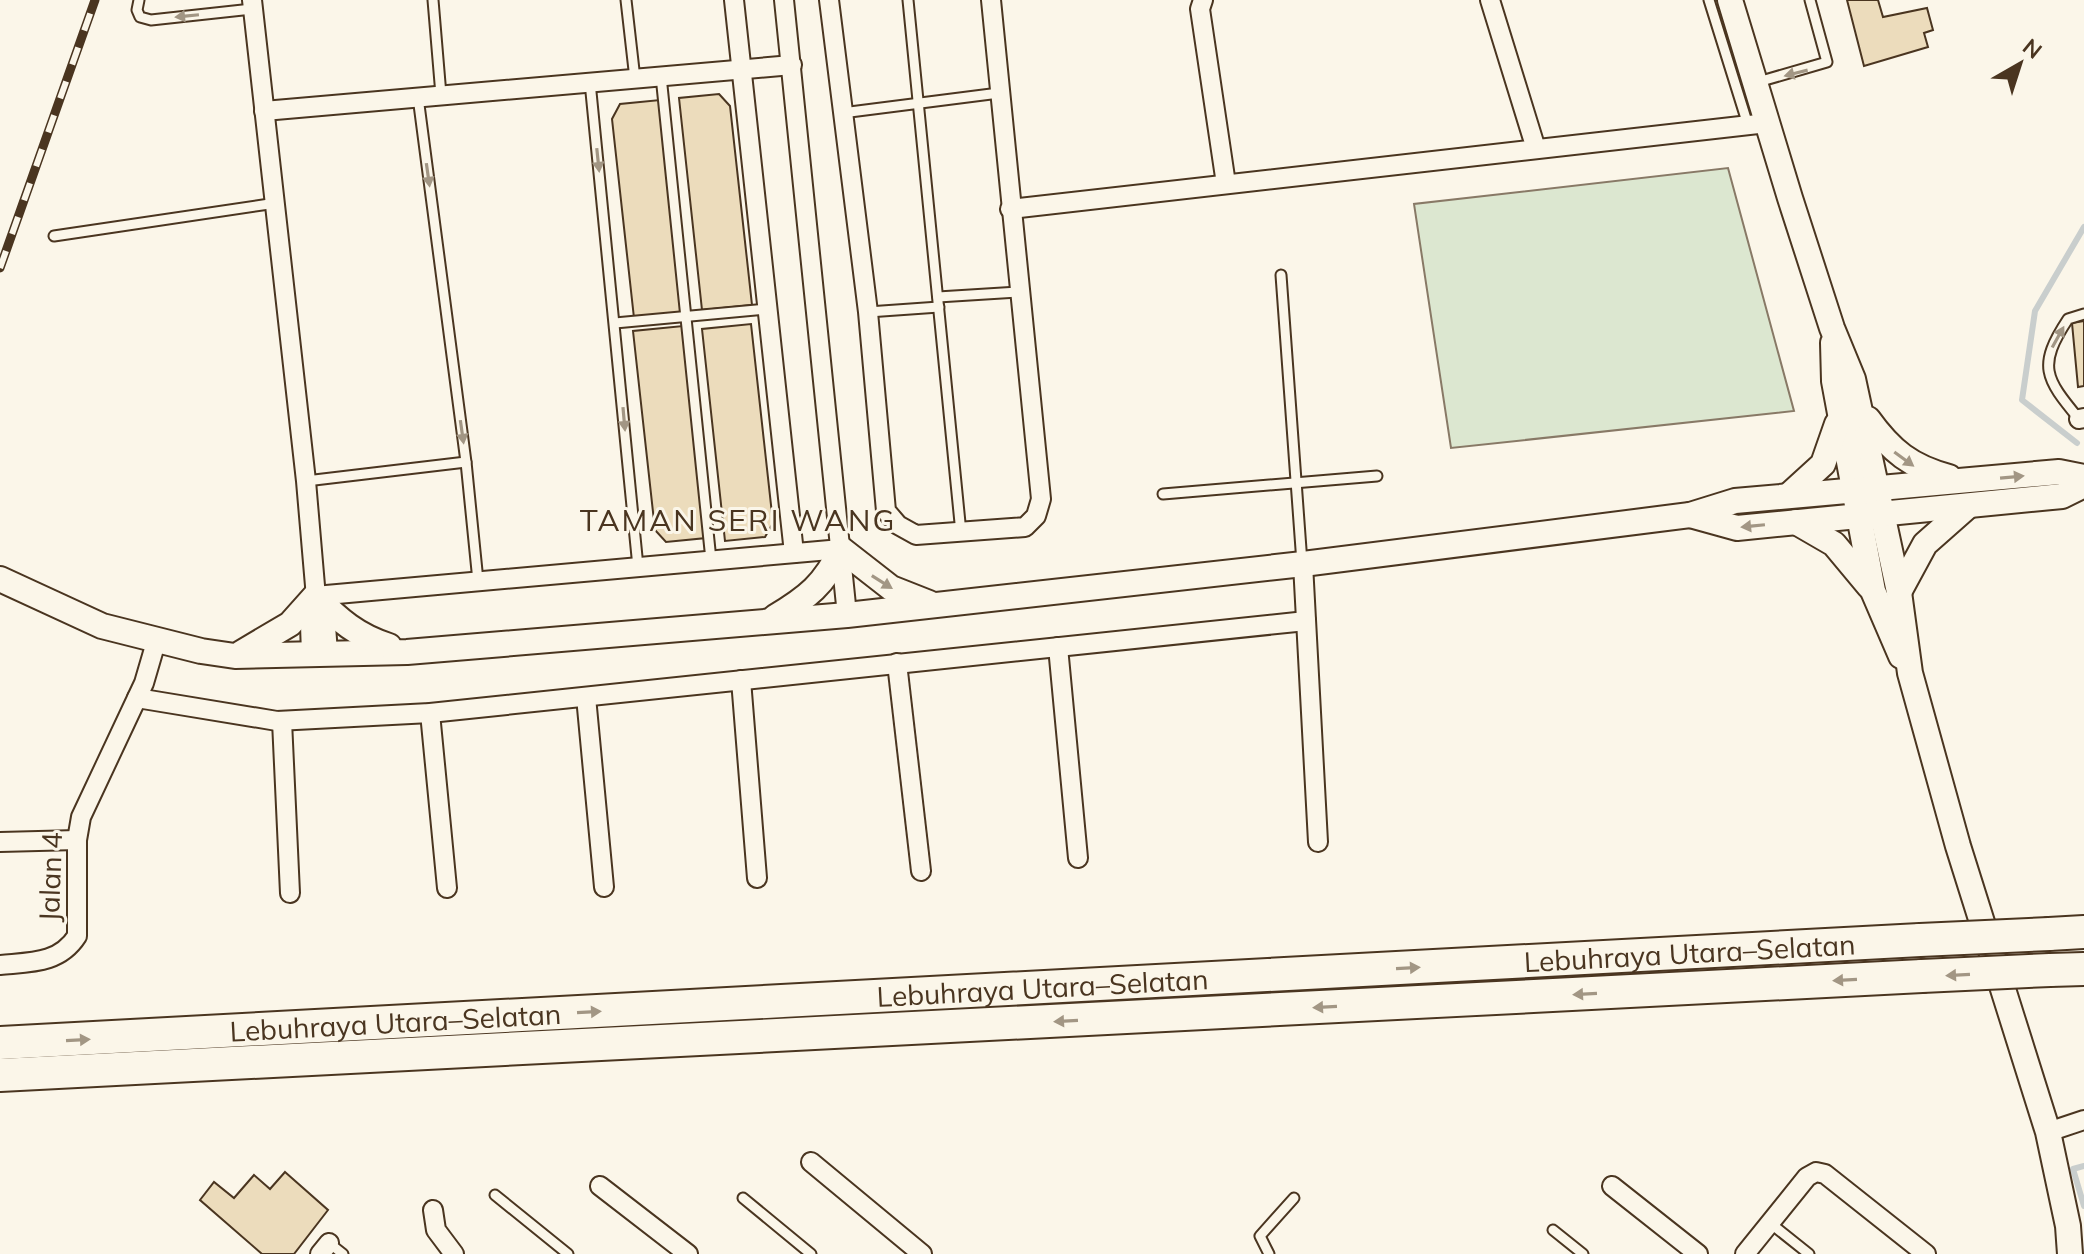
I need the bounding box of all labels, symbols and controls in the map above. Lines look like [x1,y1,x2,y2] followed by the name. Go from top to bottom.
[174,10,199,23] one-way arrow
[1980,24,2060,104] north arrow
[2017,32,2048,65] text: N
[1783,67,1808,79] one-way arrow
[592,148,605,173] one-way arrow
[422,162,435,187] one-way arrow
[2051,326,2064,349] one-way arrow
[618,406,631,431] one-way arrow
[456,420,469,445] one-way arrow
[1894,451,1915,466] one-way arrow
[2000,470,2025,483] one-way arrow
[580,501,896,539] district label: TAMAN SERI WANG
[1740,520,1765,533] one-way arrow
[871,575,893,589] one-way arrow
[31,831,69,923] street label: Jalan 4
[1523,926,1856,979] street label: Lebuhraya Utara–Selatan
[876,961,1209,1013] street label: Lebuhraya Utara–Selatan
[1396,961,1421,974] one-way arrow
[1945,968,1970,981] one-way arrow
[1831,974,1857,987] one-way arrow
[1572,987,1597,1000] one-way arrow
[229,995,562,1048] street label: Lebuhraya Utara–Selatan
[1312,1001,1337,1014] one-way arrow
[577,1005,602,1018] one-way arrow
[1053,1014,1078,1027] one-way arrow
[66,1033,91,1046] one-way arrow

